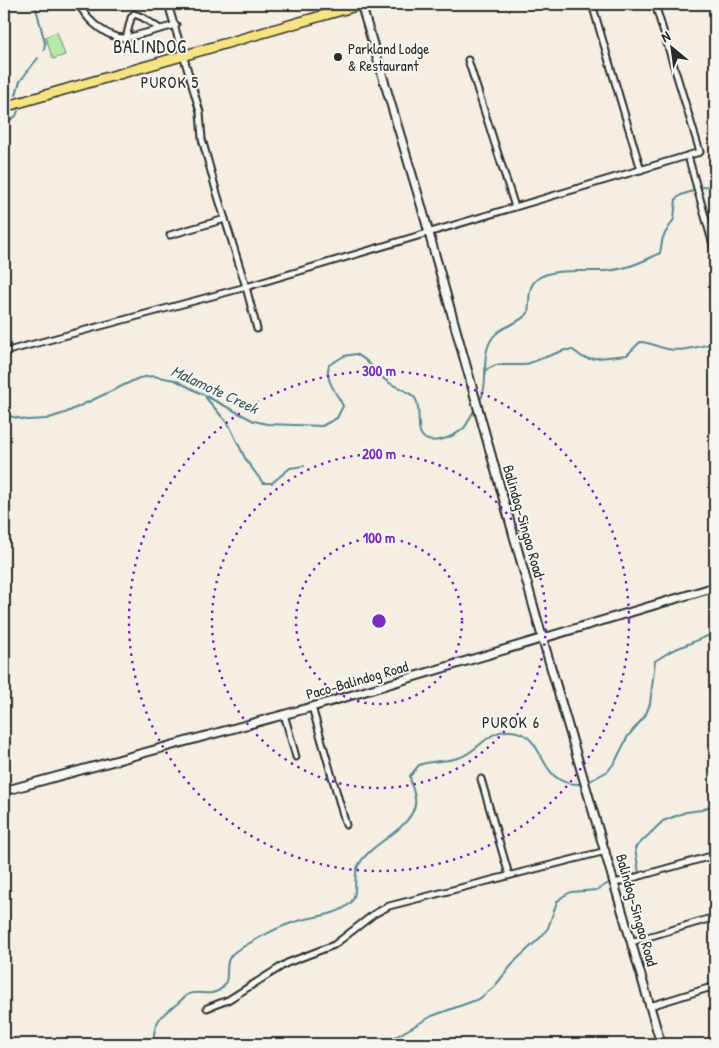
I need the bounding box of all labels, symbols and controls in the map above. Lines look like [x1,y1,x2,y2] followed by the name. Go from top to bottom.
[646,22,696,72] north arrow
[658,26,674,46] text: N
[113,34,187,59] district label: BALINDOG
[348,38,429,76] place label: Parkland Lodge & Restaurant
[332,51,344,63] marker: Parkland Lodge & Restaurant
[141,71,199,93] district label: PUROK 5
[168,359,263,419] water label: Malamote Creek
[362,360,396,381] text: 300 m
[362,443,396,464] text: 200 m
[498,462,550,580] street label: Balindog-Singao Road
[363,527,395,548] text: 100 m
[370,612,388,630] centre of rings
[304,655,411,705] street label: Paco-Balindog Road
[482,711,540,733] district label: PUROK 6
[611,851,663,969] street label: Balindog-Singao Road

